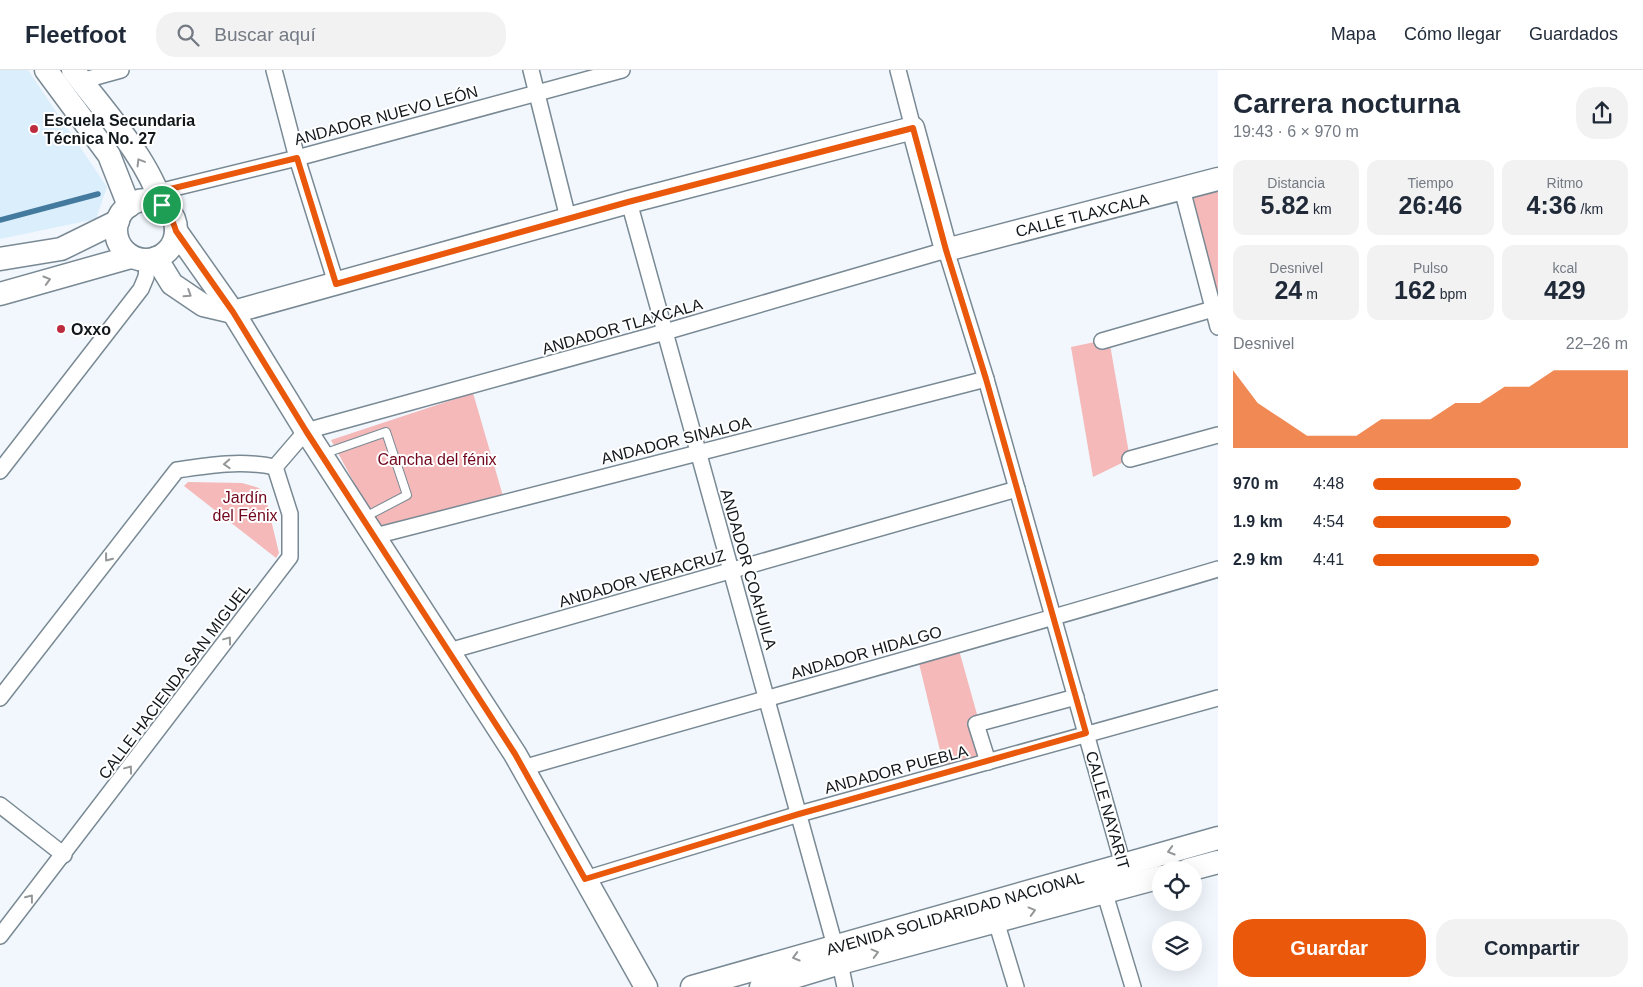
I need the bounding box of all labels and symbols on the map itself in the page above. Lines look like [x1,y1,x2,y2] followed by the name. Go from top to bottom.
[292,82,480,148] street label: ANDADOR NUEVO LEÓN
[44,112,195,147] place label: Escuela Secundaria Técnica No. 27
[28,123,40,135] marker: Escuela Secundaria Técnica No. 27
[136,159,146,168] one-way arrow
[141,184,183,226] pin
[1014,191,1151,240] street label: CALLE TLAXCALA
[42,276,50,286] one-way arrow
[182,288,191,298] one-way arrow
[540,295,705,358] street label: ANDADOR TLAXCALA
[71,321,111,338] place label: Oxxo
[55,323,67,335] marker: Oxxo
[599,414,753,467] street label: ANDADOR SINALOA
[377,451,497,468] park label: Cancha del fénix
[222,458,230,469] one-way arrow
[717,487,780,652] street label: ANDADOR COAHUILA
[213,489,277,524] park label: Jardín del Fénix
[557,546,728,610] street label: ANDADOR VERACRUZ
[106,552,114,561] one-way arrow
[95,580,253,782] street label: CALLE HACIENDA SAN MIGUEL
[789,623,944,682] street label: ANDADOR HIDALGO
[222,637,230,646] one-way arrow
[823,742,970,797] street label: ANDADOR PUEBLA
[1083,749,1133,871] street label: CALLE NAYARIT
[123,765,132,775] one-way arrow
[1168,846,1176,856] one-way arrow
[824,868,1086,958] street label: AVENIDA SOLIDARIDAD NACIONAL
[25,895,33,904] one-way arrow
[1028,907,1036,917] one-way arrow
[871,949,879,959] one-way arrow
[792,952,800,962] one-way arrow

